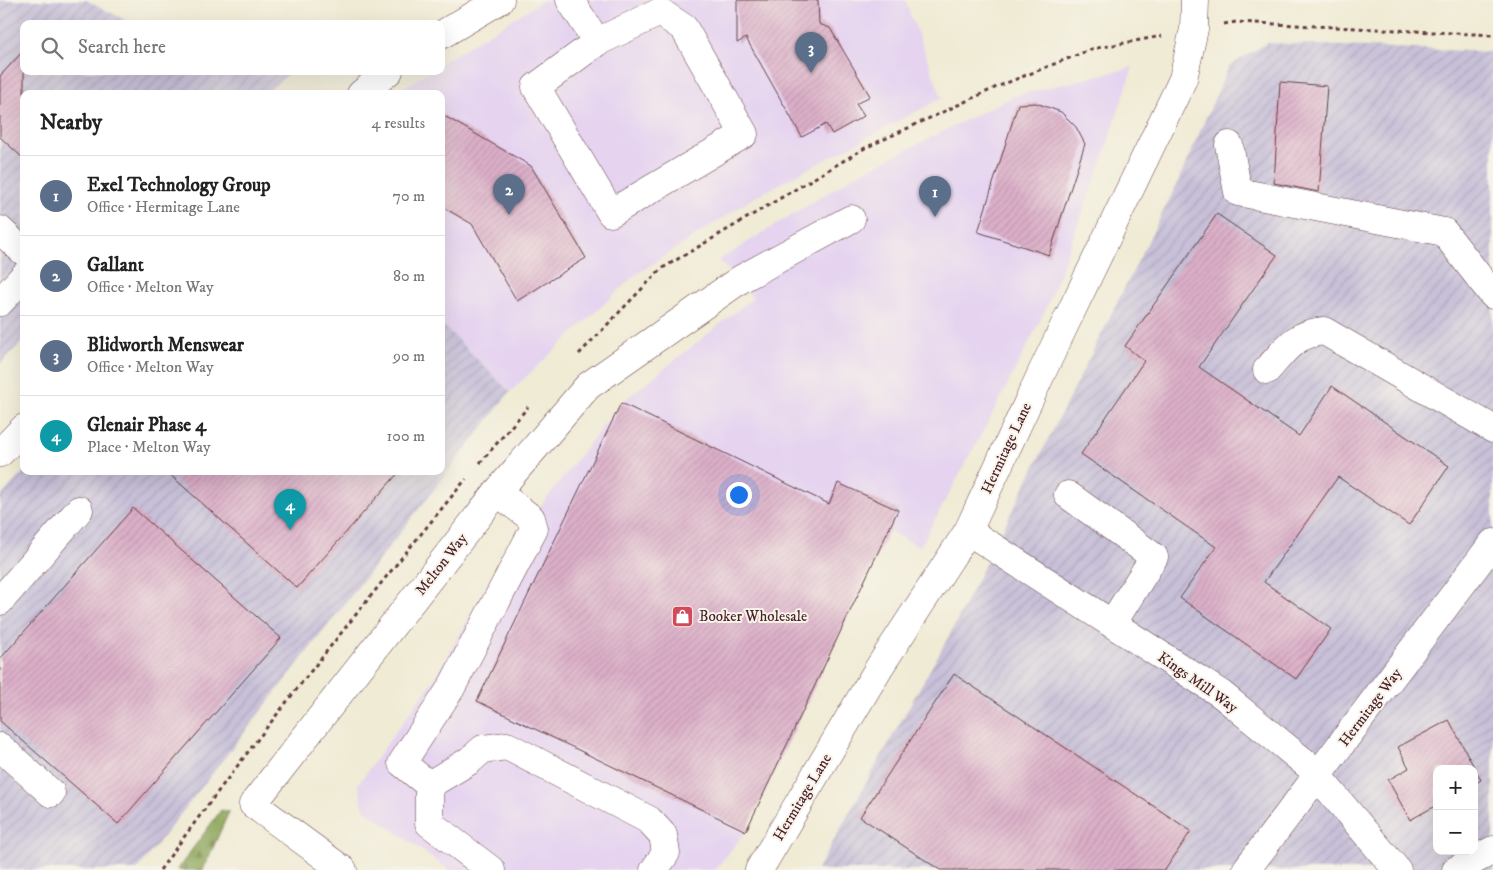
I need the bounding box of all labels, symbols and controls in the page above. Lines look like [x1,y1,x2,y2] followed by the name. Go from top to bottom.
[20,20,445,75] search box
[795,32,827,73] pin: 3
[38,34,66,62] icon: search
[78,36,166,59] text: Search here
[40,110,102,136] text: Nearby
[372,113,425,133] text: 4 results
[87,174,271,197] text: Exel Technology Group
[493,174,525,215] pin: 2
[919,176,951,217] pin: 1
[53,186,59,206] text: 1
[393,186,425,206] text: 70 m
[87,197,240,217] text: Office · Hermitage Lane
[87,254,144,277] text: Gallant
[52,266,60,286] text: 2
[393,266,425,286] text: 80 m
[87,277,214,297] text: Office · Melton Way
[87,334,244,357] text: Blidworth Menswear
[53,346,59,366] text: 3
[393,346,425,366] text: 90 m
[87,357,214,377] text: Office · Melton Way
[977,400,1036,497] street label: Hermitage Lane
[87,414,206,437] text: Glenair Phase 4
[51,426,61,446] text: 4
[387,426,425,446] text: 100 m
[87,437,211,457] text: Place · Melton Way
[726,482,752,508] your location
[274,489,306,530] pin: 4
[411,529,472,599] street label: Melton Way
[671,604,695,628] shop icon: Booker Wholesale
[699,607,807,626] place label: Booker Wholesale
[1154,648,1242,718] street label: Kings Mill Way
[1335,664,1407,750] street label: Hermitage Way
[769,750,836,844] street label: Hermitage Lane
[1433,765,1478,855] map controls
[1433,765,1478,810] button: +
[1433,810,1478,855] button: −

